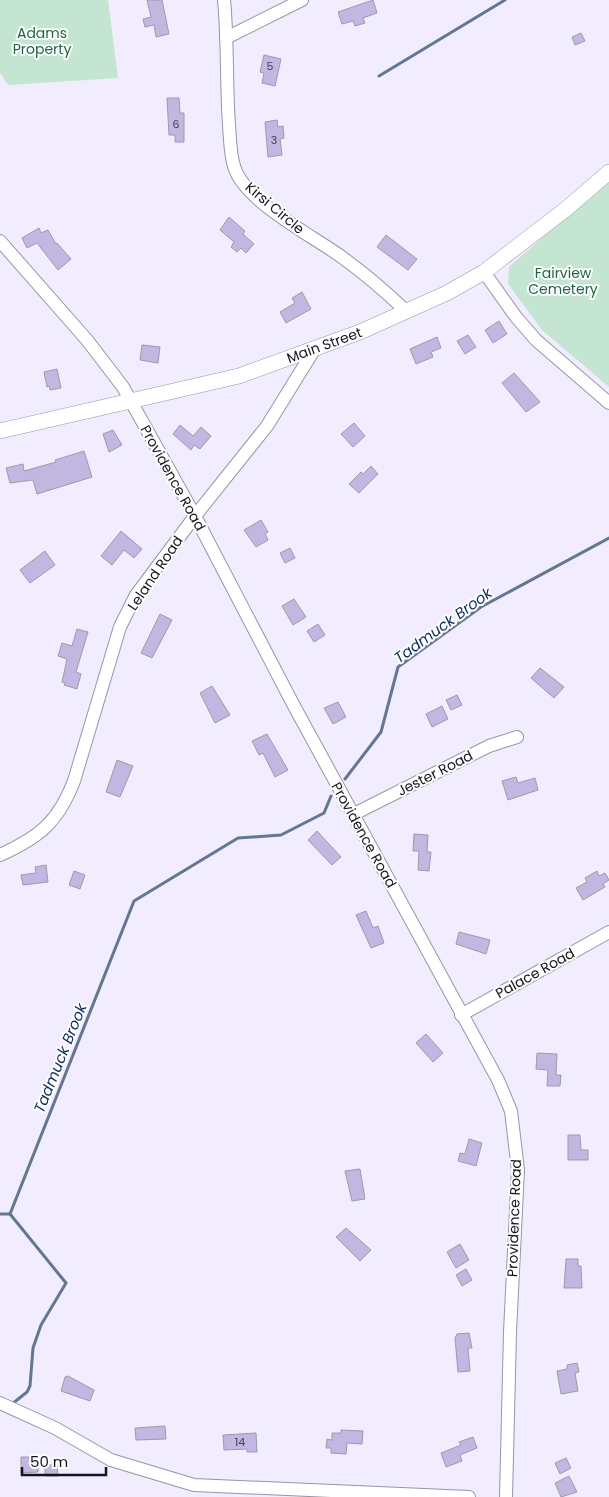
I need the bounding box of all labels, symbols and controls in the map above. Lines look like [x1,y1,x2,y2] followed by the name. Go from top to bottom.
[13,23,71,59] park label: Adams Property
[267,58,274,74] house number: 5
[173,116,180,132] house number: 6
[271,132,277,148] house number: 3
[241,177,309,239] street label: Kirsi Circle
[528,263,598,299] park label: Fairview Cemetery
[284,322,365,368] street label: Main Street
[136,422,210,534] street label: Providence Road
[123,532,187,614] street label: Leland Road
[390,582,497,668] water label: Tadmuck Brook
[394,745,476,801] street label: Jester Road
[327,779,401,891] street label: Providence Road
[492,943,578,1003] street label: Palace Road
[28,999,92,1116] water label: Tadmuck Brook
[502,1159,526,1277] street label: Providence Road
[235,1434,245,1450] house number: 14
[22,1444,106,1476] scale bar
[30,1451,68,1472] text: 50 m

